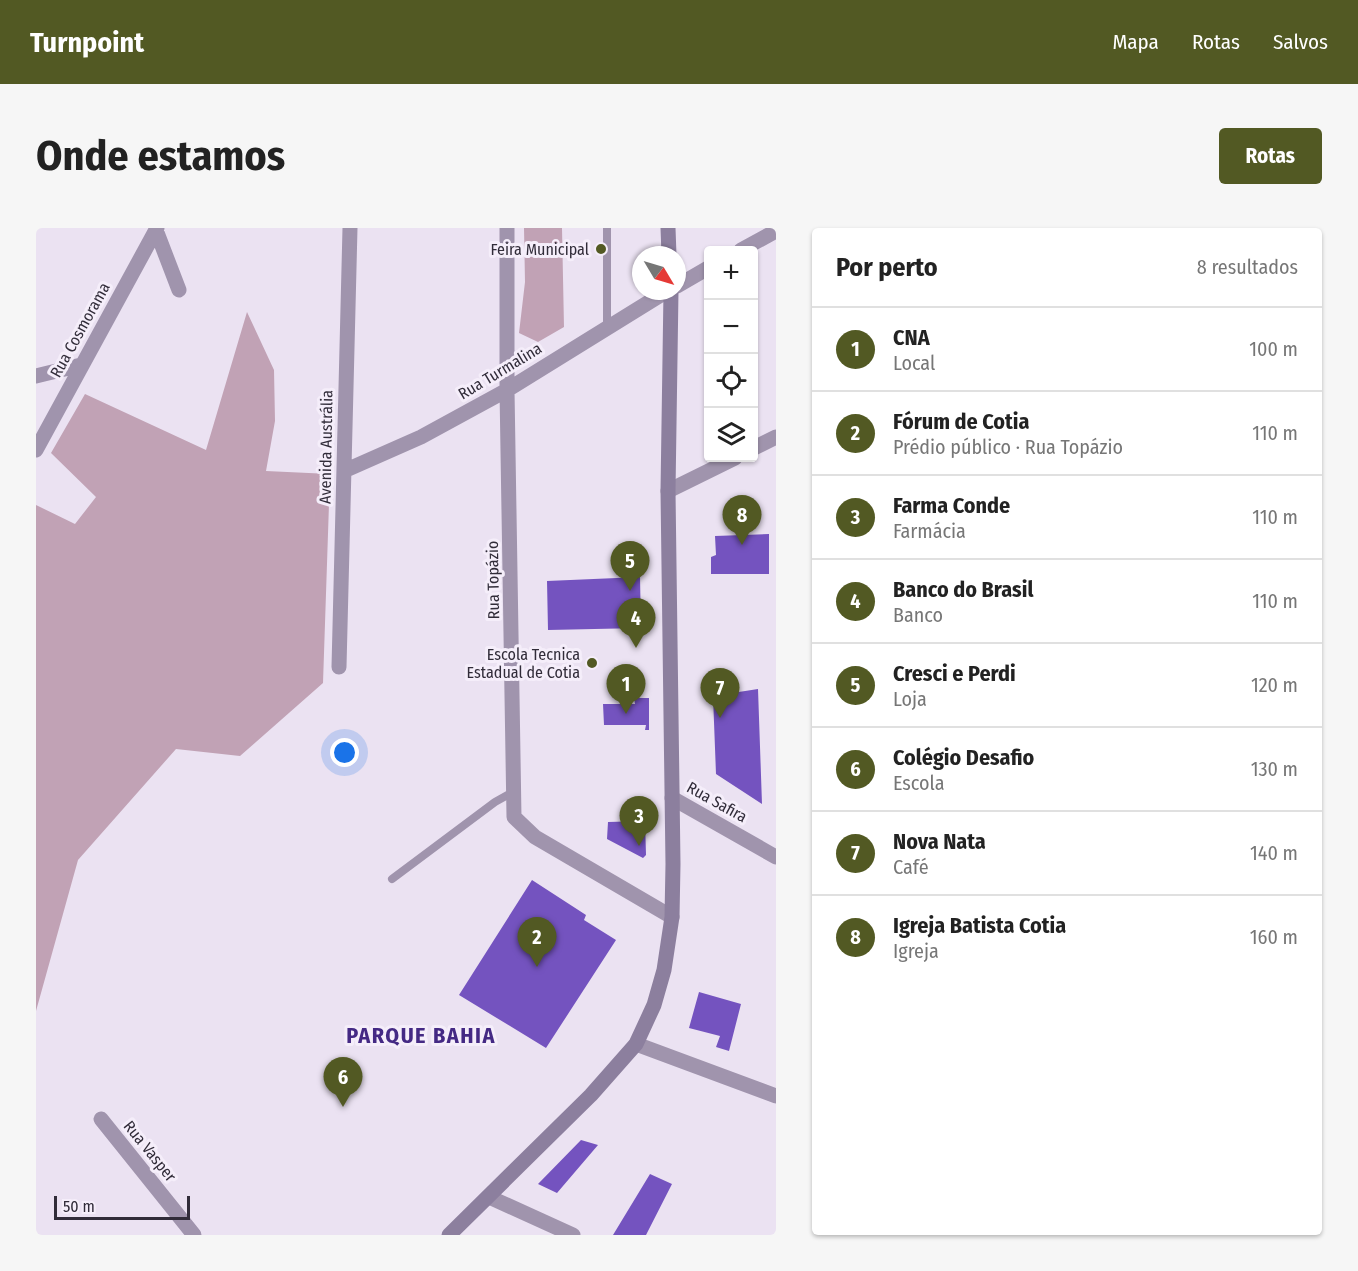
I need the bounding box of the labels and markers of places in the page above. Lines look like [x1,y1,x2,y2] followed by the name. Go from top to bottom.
[491,240,589,259] place label: Feira Municipal
[594,242,608,256] marker: Feira Municipal
[722,496,762,545] pin: 8
[610,542,650,591] pin: 5
[616,598,656,648] pin: 4
[467,645,580,682] place label: Escola Tecnica Estadual de Cotia
[585,656,599,670] marker: Escola Tecnica Estadual de Cotia
[606,664,646,714] pin: 1
[700,668,740,718] pin: 7
[620,796,658,846] pin: 3
[518,918,556,967] pin: 2
[324,1058,362,1107] pin: 6

